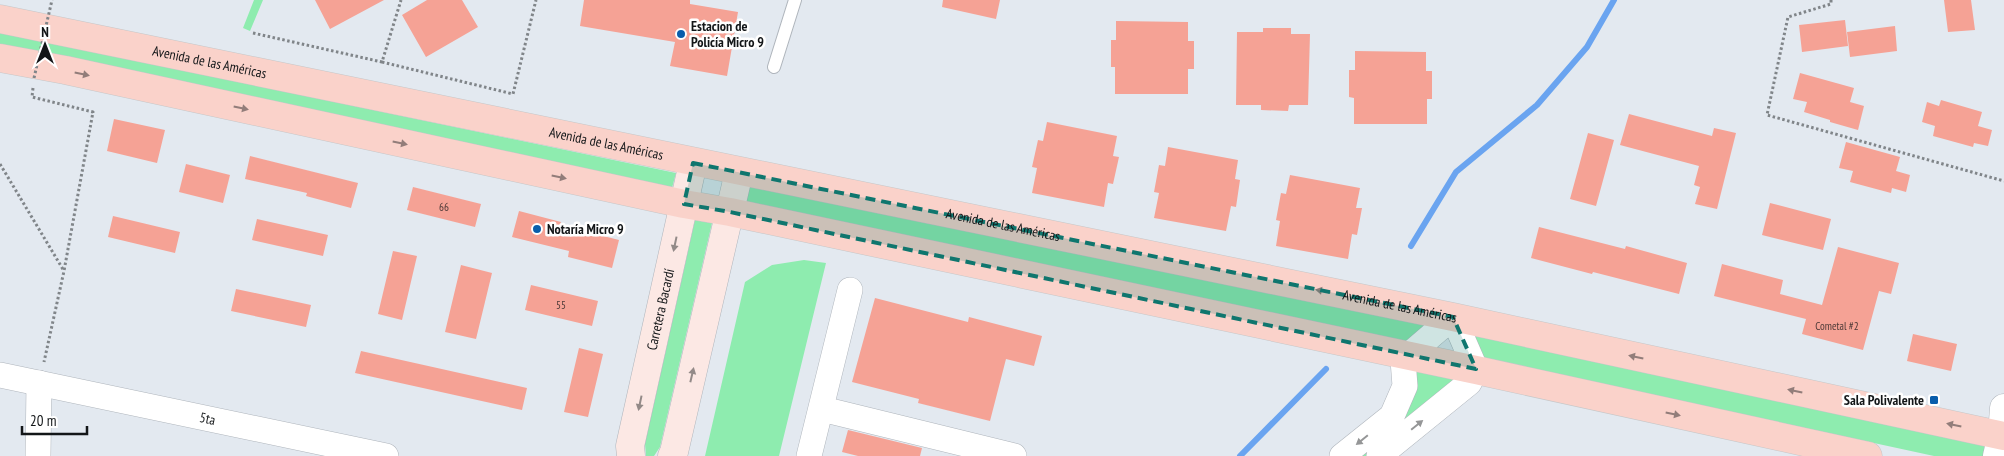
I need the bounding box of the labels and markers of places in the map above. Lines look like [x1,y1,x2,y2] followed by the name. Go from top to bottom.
[691,17,764,51] place label: Estacion de Policía Micro 9
[675,28,687,40] marker: Estacion de Policía Micro 9
[547,220,624,238] place label: Notaría Micro 9
[531,223,543,235] marker: Notaría Micro 9
[1844,391,1924,409] place label: Sala Polivalente
[1928,394,1940,406] marker: Sala Polivalente

